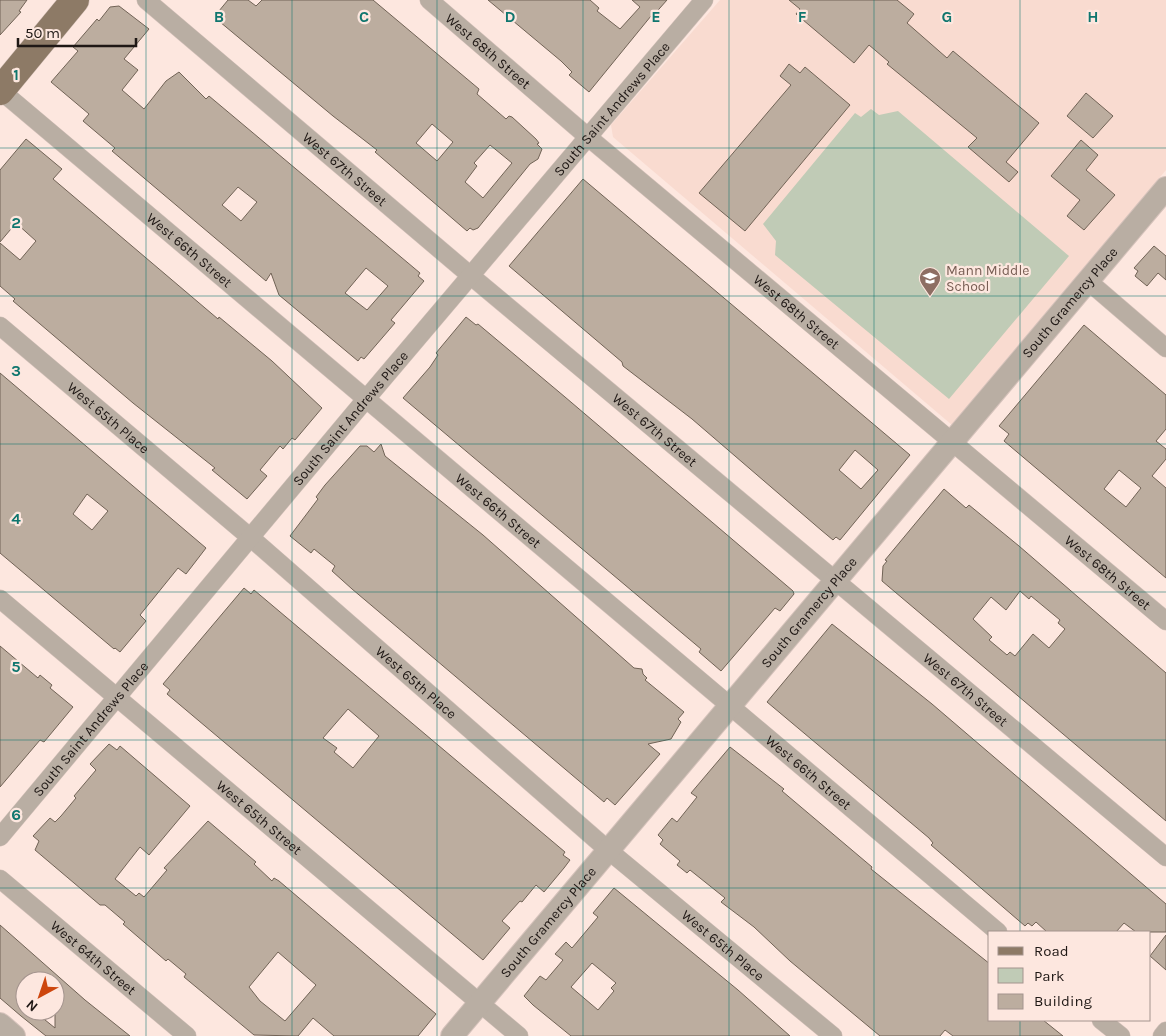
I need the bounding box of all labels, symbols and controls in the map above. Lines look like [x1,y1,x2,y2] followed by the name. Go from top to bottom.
[214,7,224,26] text: B
[359,7,369,26] text: C
[505,7,516,26] text: D
[651,7,661,26] text: E
[798,7,807,26] text: F
[942,7,952,26] text: G
[1087,7,1099,26] text: H
[442,9,534,92] street label: West 68th Street
[18,15,135,47] scale bar
[25,24,60,42] text: 50 m
[550,38,673,180] street label: South Saint Andrews Place
[13,65,19,84] text: 1
[299,128,391,210] street label: West 67th Street
[143,209,236,291] street label: West 66th Street
[11,213,21,232] text: 2
[1018,243,1121,361] street label: South Gramercy Place
[946,262,1030,295] place label: Mann Middle School
[918,266,942,297] school or university icon: Mann Middle School
[750,271,843,353] street label: West 68th Street
[289,347,412,489] street label: South Saint Andrews Place
[11,361,21,380] text: 3
[64,378,153,457] street label: West 65th Place
[609,389,701,470] street label: West 67th Street
[452,470,545,551] street label: West 66th Street
[11,509,21,528] text: 4
[1061,531,1155,613] street label: West 68th Street
[757,553,860,671] street label: South Gramercy Place
[372,642,460,722] street label: West 65th Place
[920,649,1011,730] street label: West 67th Street
[11,657,21,676] text: 5
[29,658,152,800] street label: South Saint Andrews Place
[762,731,855,813] street label: West 66th Street
[213,776,306,858] street label: West 65th Street
[11,805,21,824] text: 6
[496,863,599,981] street label: South Gramercy Place
[678,906,768,984] street label: West 65th Place
[47,917,140,998] street label: West 64th Street
[988,931,1151,1021] legend
[1034,942,1069,960] text: Road
[1034,967,1064,985] text: Park
[15,971,65,1021] north arrow
[1034,992,1092,1010] text: Building
[23,996,41,1015] text: N

